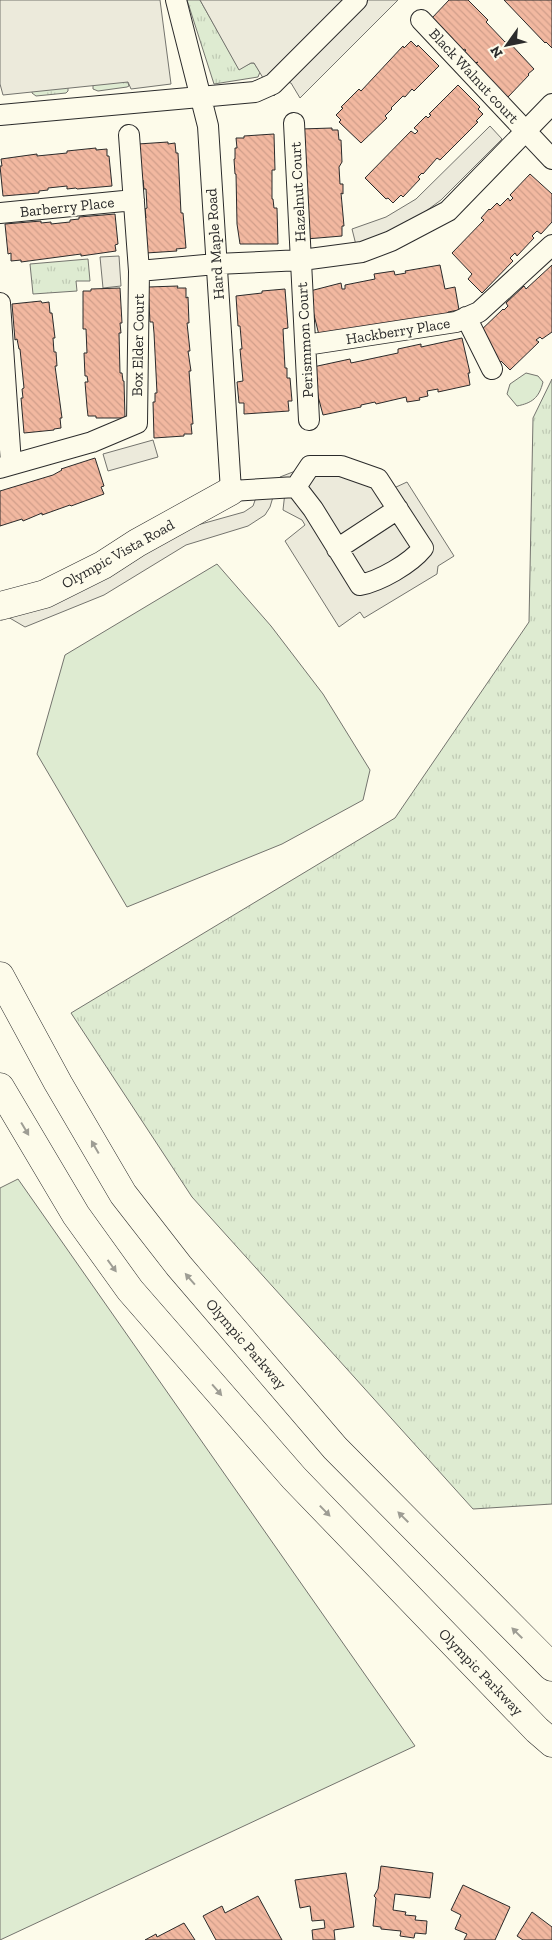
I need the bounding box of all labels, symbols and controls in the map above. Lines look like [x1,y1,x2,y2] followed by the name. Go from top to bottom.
[482,20,532,70] north arrow
[425,25,523,128] street label: Black Walnut court
[486,42,507,61] text: N
[286,141,310,242] street label: Hazelnut Court
[202,187,228,300] street label: Hard Maple Road
[19,193,115,221] street label: Barberry Place
[293,281,317,398] street label: Perismmon Court
[128,293,148,397] street label: Box Elder Court
[345,314,451,348] street label: Hackberry Place
[58,515,178,592] street label: Olympic Vista Road
[20,1122,29,1135] one-way arrow
[91,1141,100,1154] one-way arrow
[107,1259,117,1272] one-way arrow
[185,1273,196,1285] one-way arrow
[202,1295,290,1393] street label: Olympic Parkway
[211,1383,223,1395] one-way arrow
[319,1504,331,1516] one-way arrow
[397,1512,409,1524] one-way arrow
[435,1625,527,1719] street label: Olympic Parkway
[511,1627,523,1639] one-way arrow

